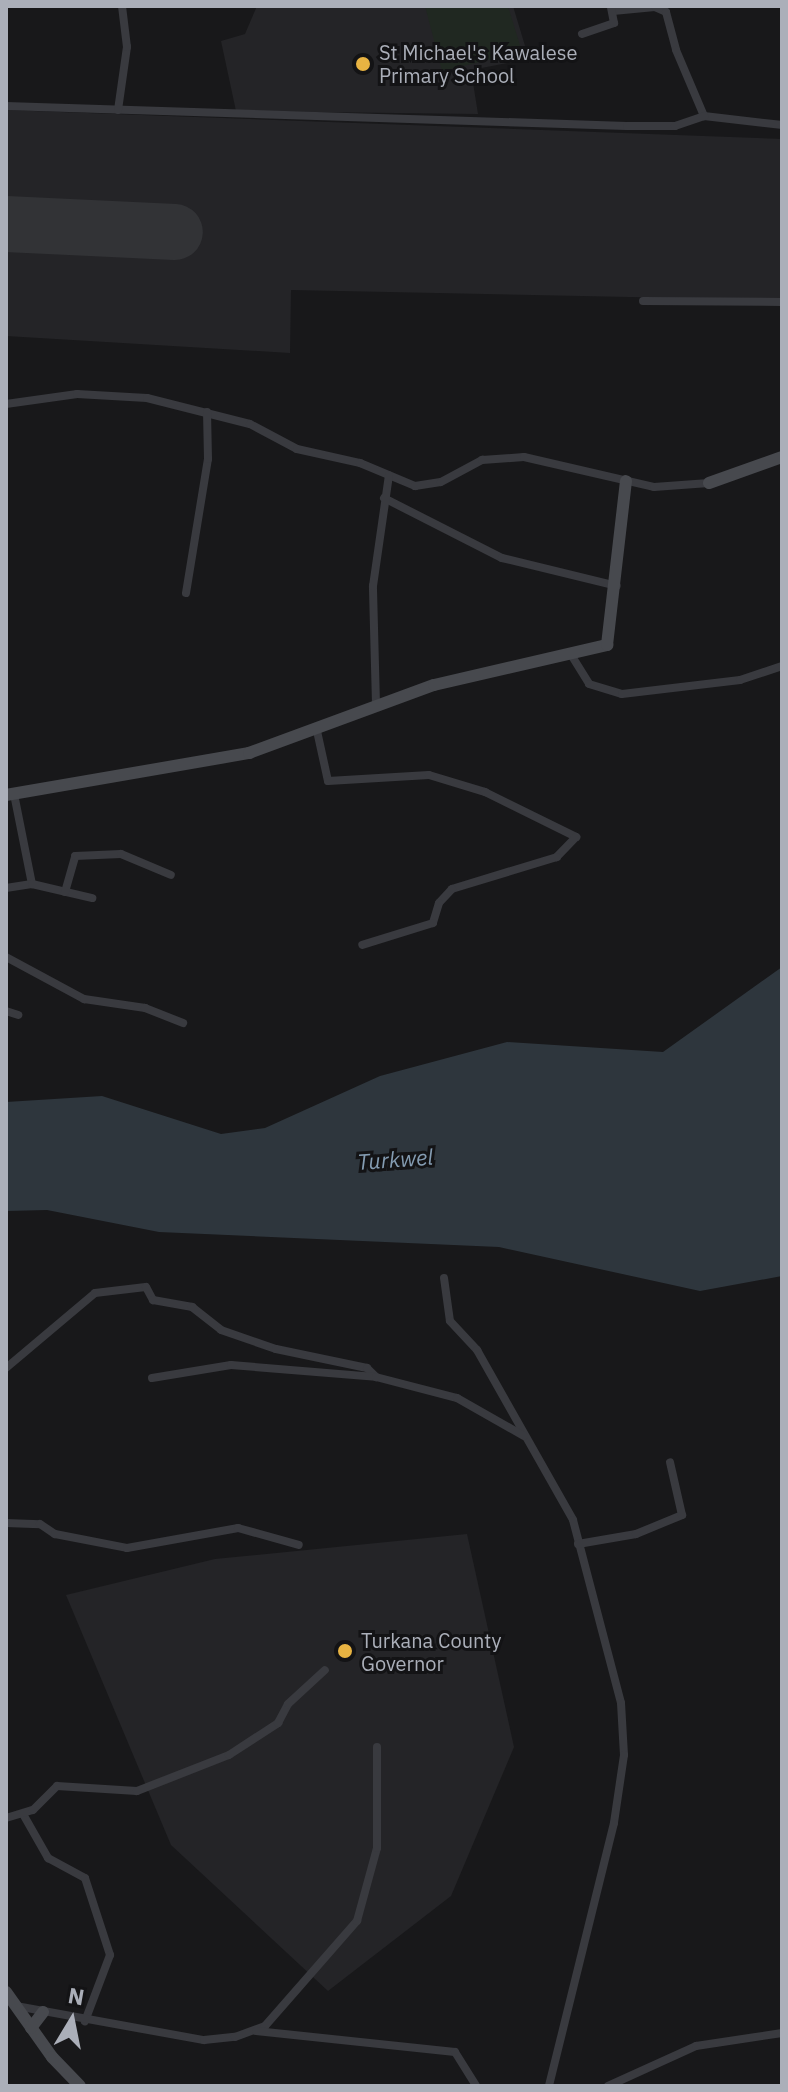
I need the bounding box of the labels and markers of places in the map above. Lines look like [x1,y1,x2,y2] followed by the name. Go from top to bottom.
[379,40,577,87] place label: St Michael's Kawalese Primary School
[354,55,372,73] marker: St Michael's Kawalese Primary School
[361,1628,501,1675] place label: Turkana County Governor
[336,1642,354,1660] marker: Turkana County Governor

